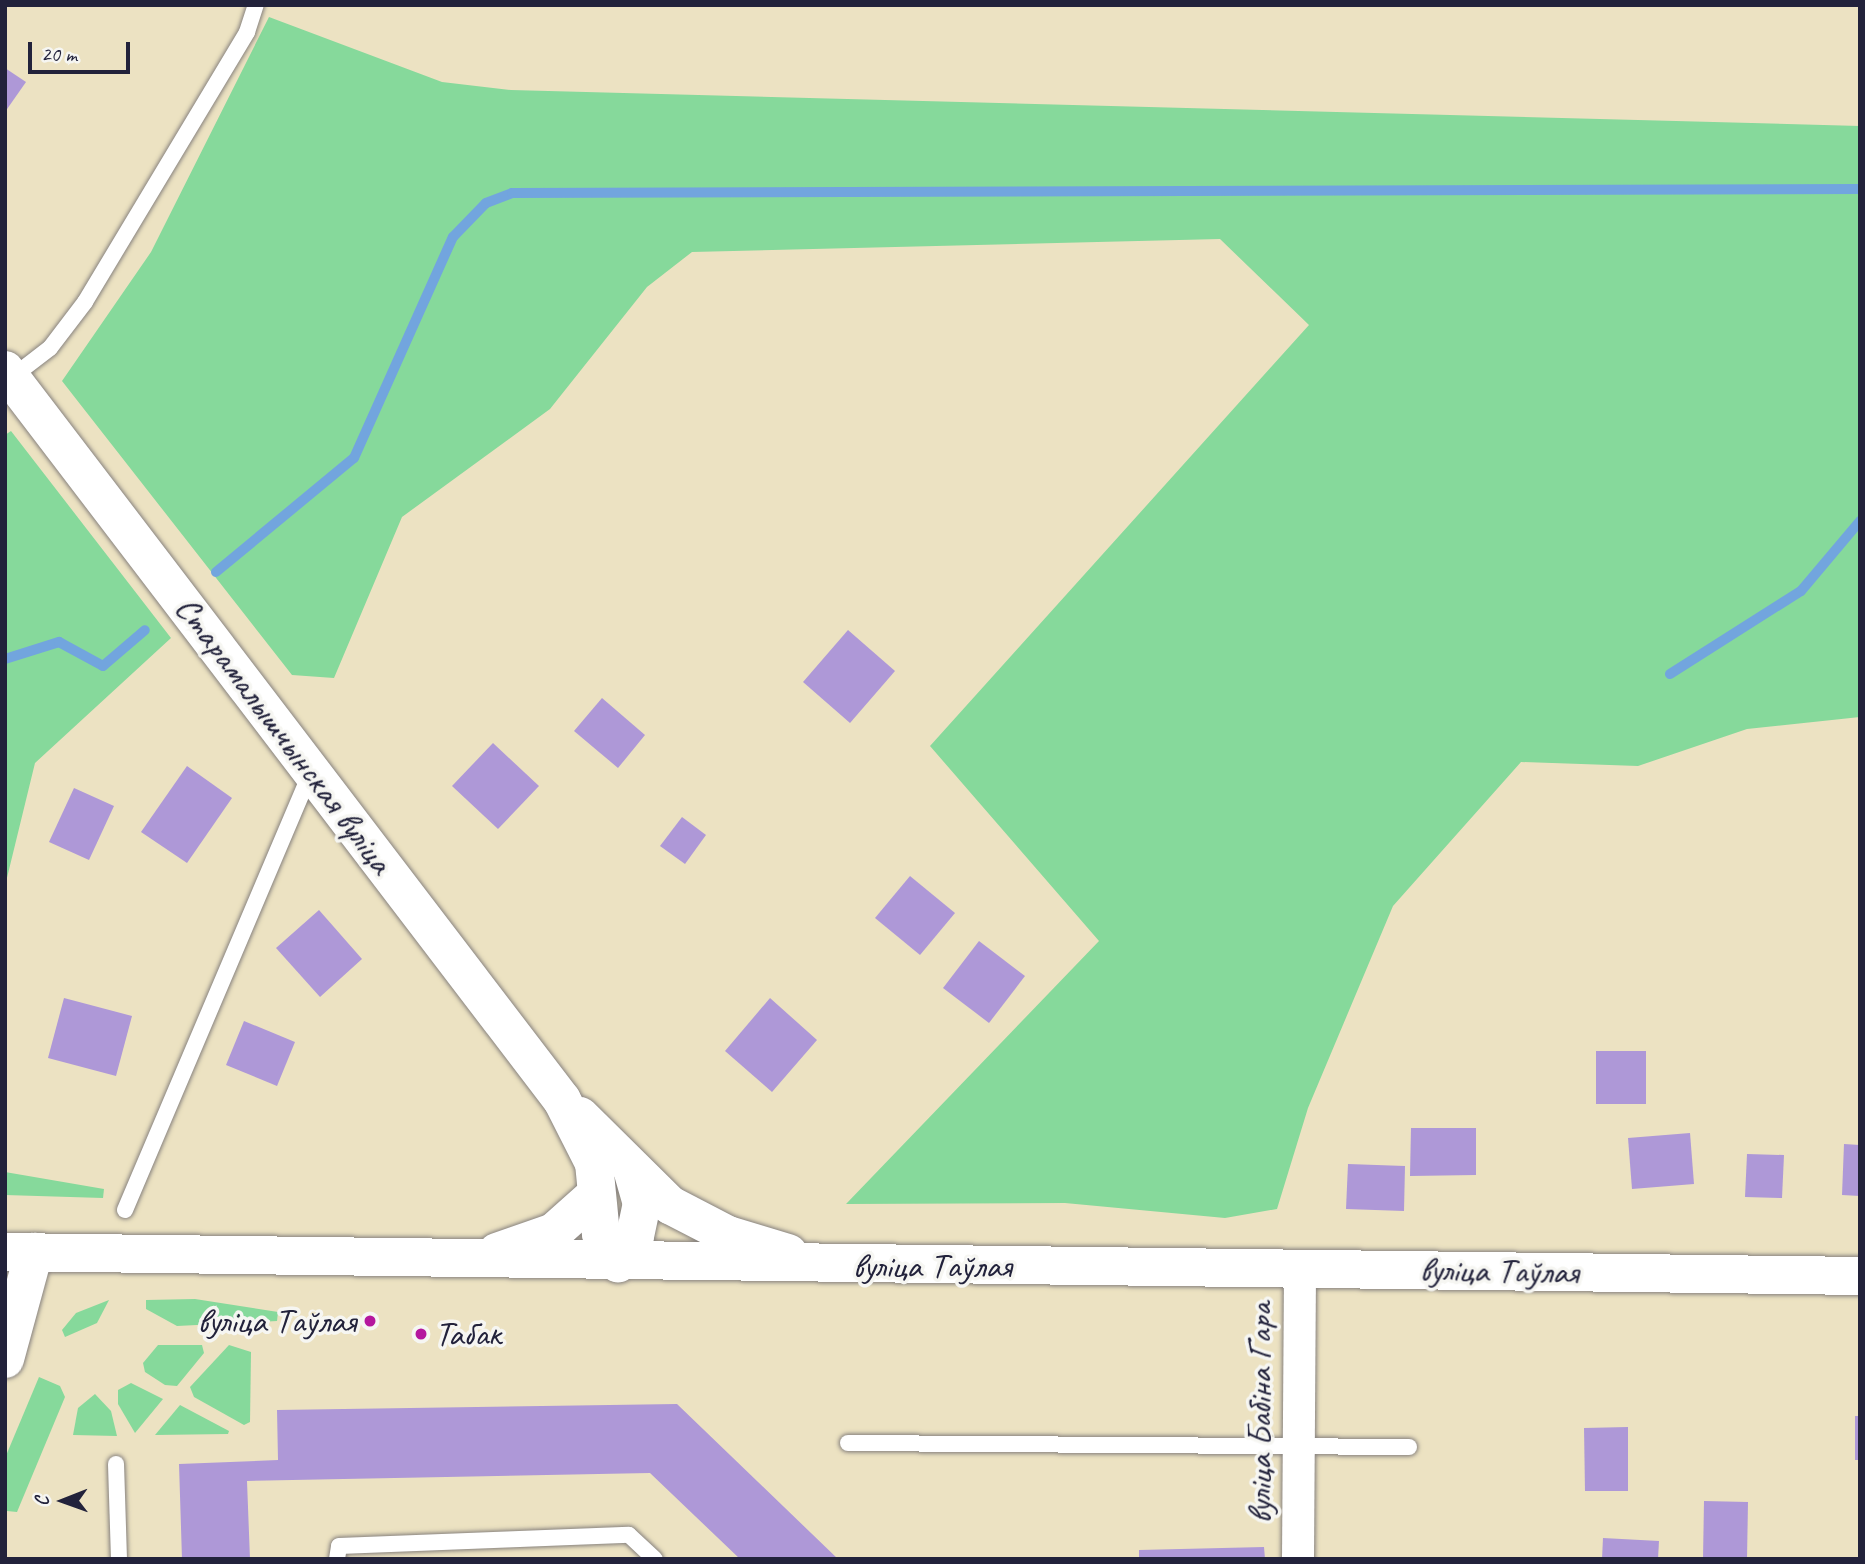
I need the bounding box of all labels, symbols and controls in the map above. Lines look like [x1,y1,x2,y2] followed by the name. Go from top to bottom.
[32,28,133,72] scale bar
[41,41,77,67] text: 20 m
[166,588,402,882] street label: Старамалышчынская вуліца
[854,1245,1010,1287] street label: вуліца Таўлая
[1420,1249,1578,1293] street label: вуліца Таўлая
[199,1300,356,1342] place label: вуліца Таўлая
[1239,1305,1281,1521] street label: вуліца Бабіна Гара
[362,1313,378,1329] marker: вуліца Таўлая
[435,1313,501,1355] place label: Табак
[413,1326,429,1342] marker: Табак
[28,1466,98,1536] north arrow
[30,1496,54,1506] text: С

